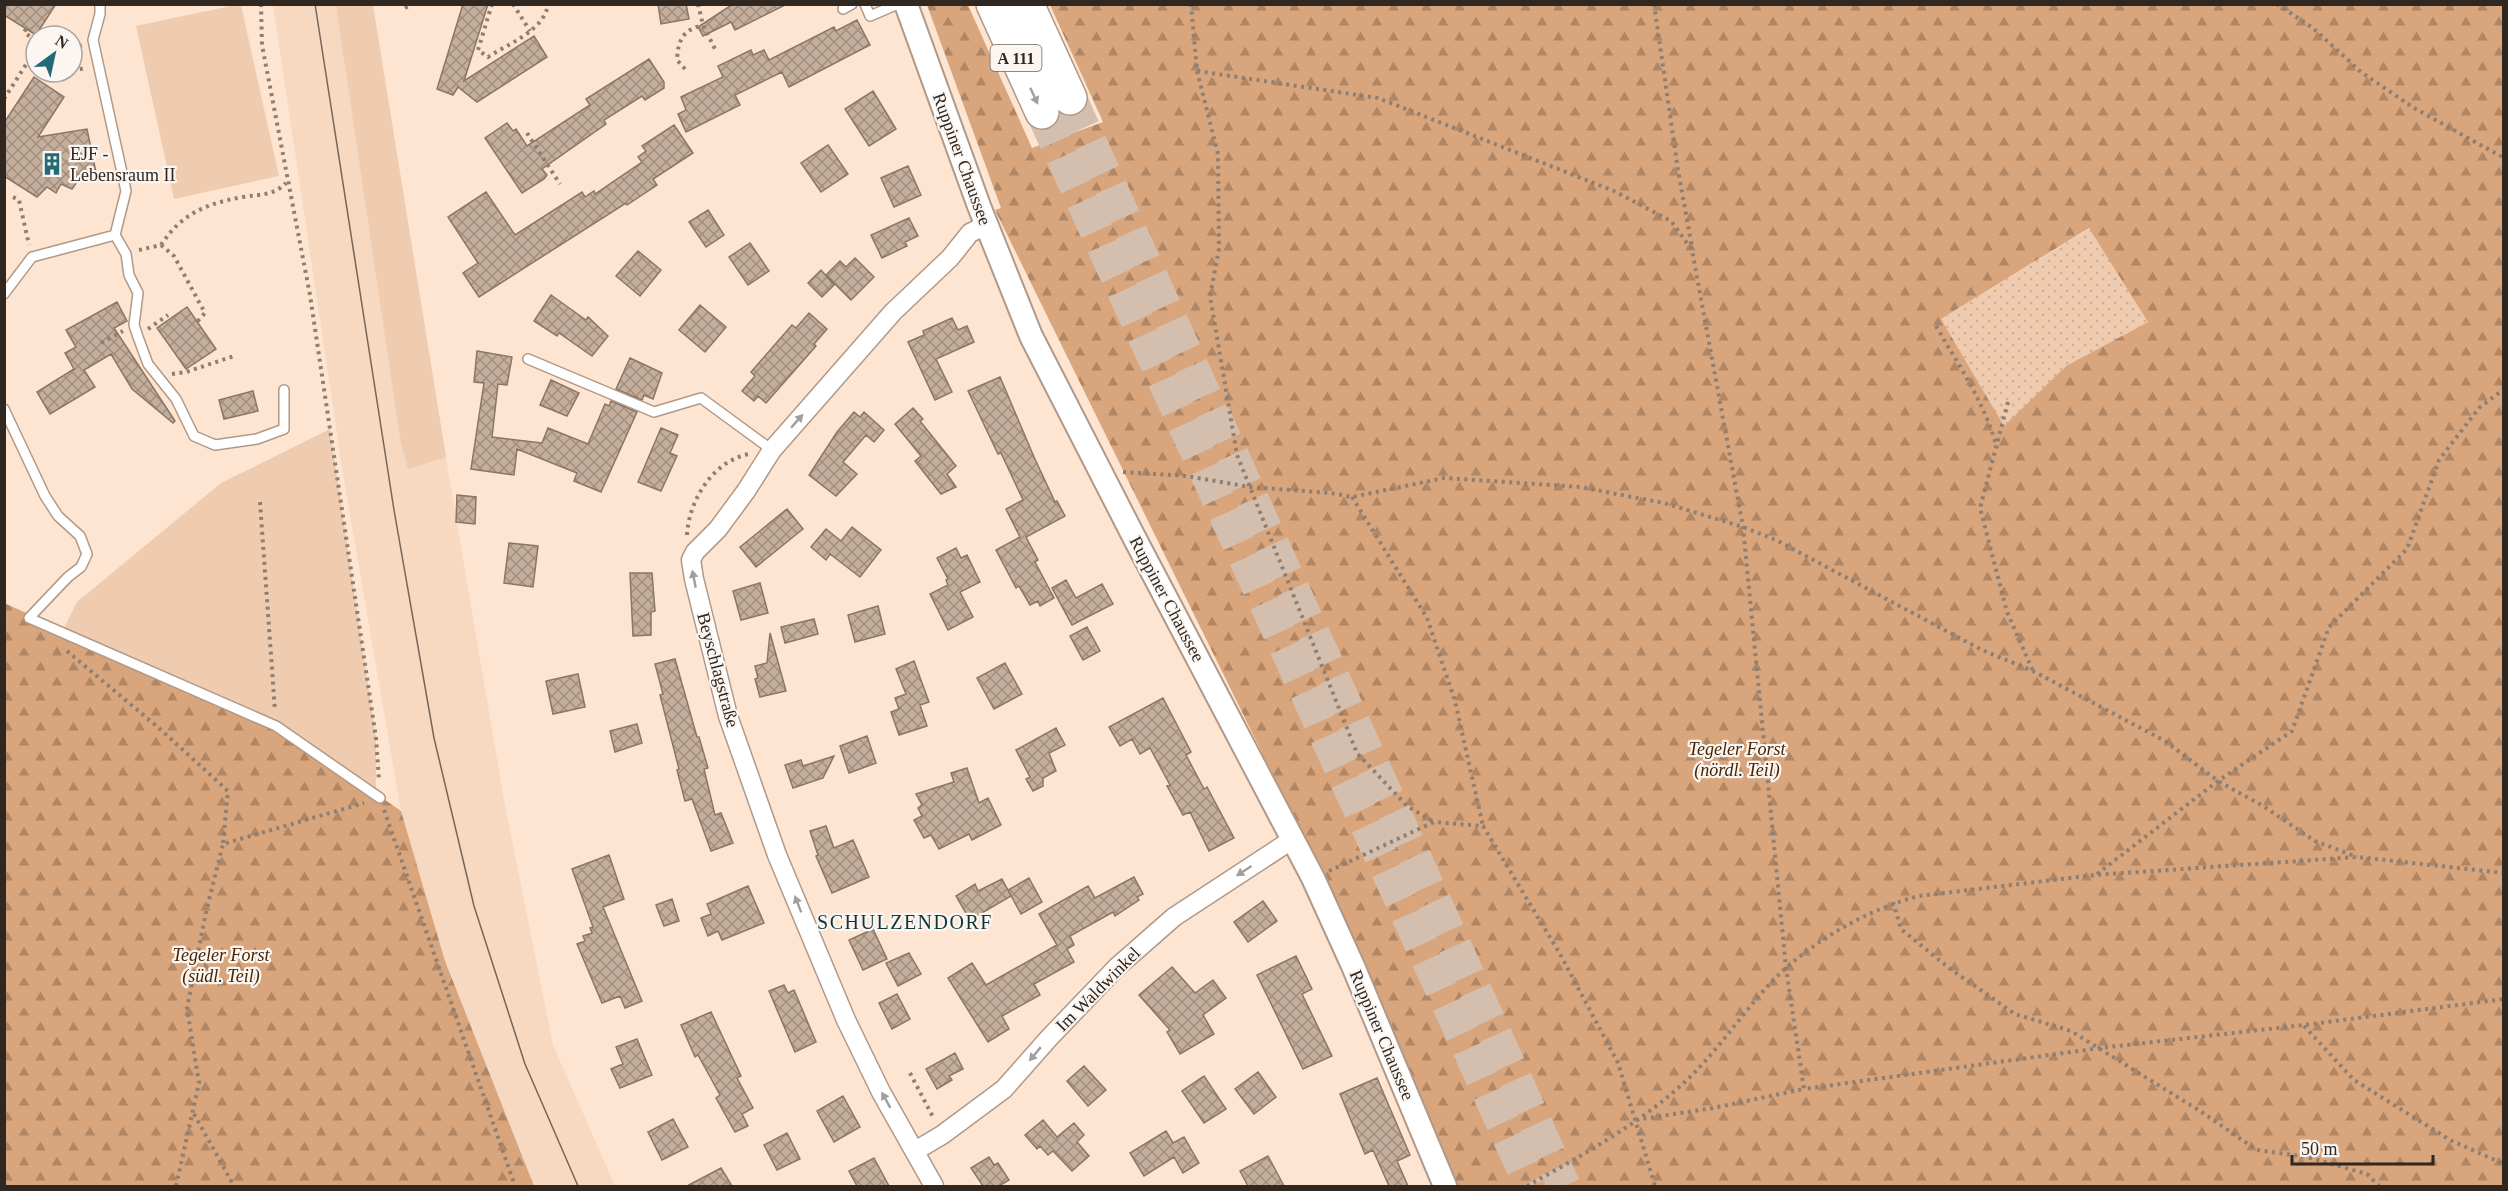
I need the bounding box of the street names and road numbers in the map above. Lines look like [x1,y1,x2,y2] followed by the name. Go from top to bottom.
[990,45,1042,71] road number: A 111
[929,90,995,228] street label: Ruppiner Chaussee
[1125,533,1209,665] street label: Ruppiner Chaussee
[693,610,743,730] street label: Beyschlagstraße
[1052,943,1144,1035] street label: Im Waldwinkel
[1346,967,1418,1103] street label: Ruppiner Chaussee

